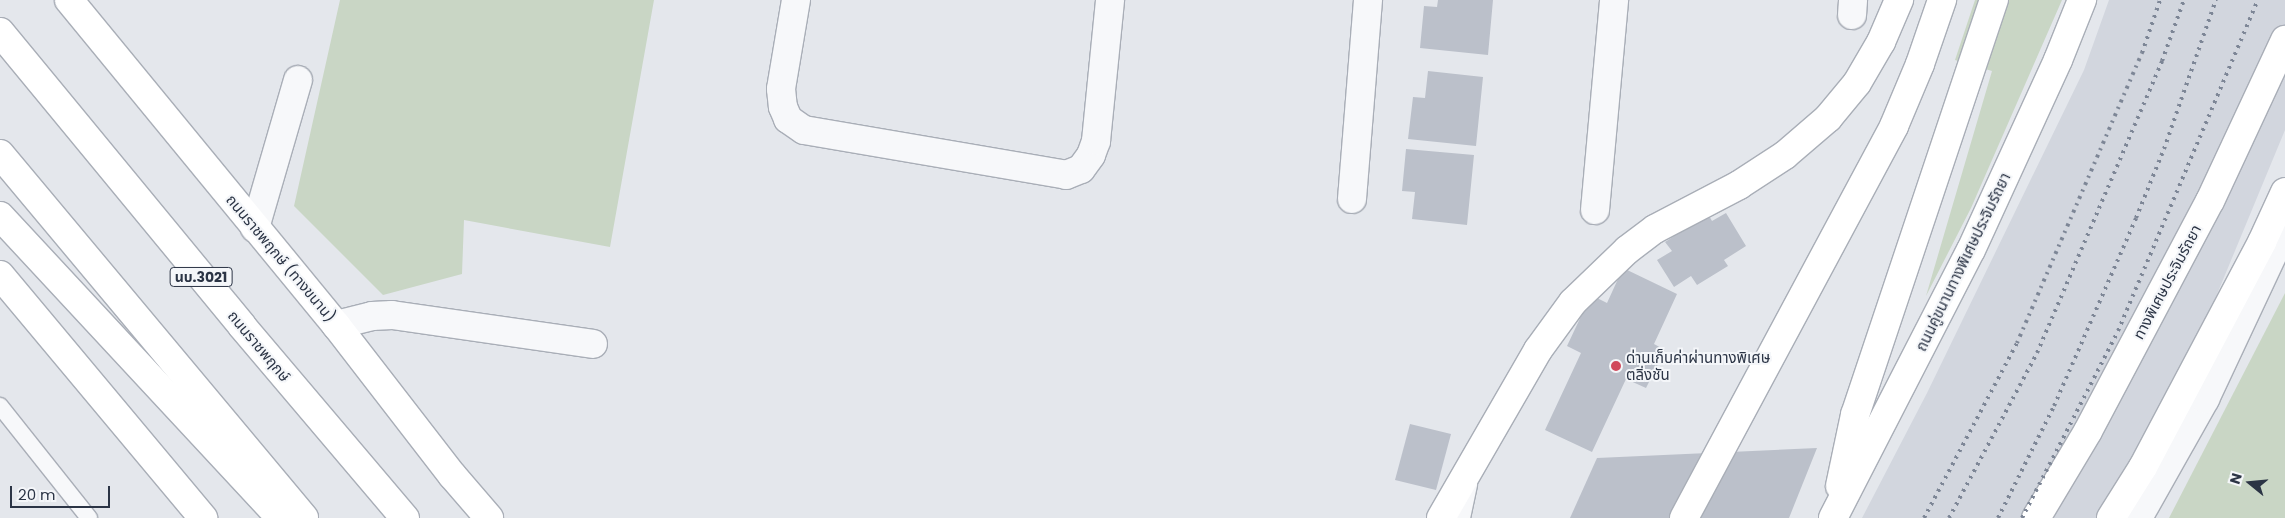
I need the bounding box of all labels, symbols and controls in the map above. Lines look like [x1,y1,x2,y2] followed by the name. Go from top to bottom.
[1912,170,2014,354] street label: ถนนคู่ขนานทางพิเศษประจิมรัถยา
[222,191,340,325] street label: ถนนราชพฤกษ์ (ทางขนาน)
[2129,222,2205,342] street label: ทางพิเศษประจิมรัถยา
[168,266,234,288] road number: นบ.3021
[224,307,294,385] street label: ถนนราชพฤกษ์
[1626,348,1770,383] place label: ด่านเก็บค่าผ่านทางพิเศษ ตลิ่งชัน
[1610,360,1622,372] marker: ด่านเก็บค่าผ่านทางพิเศษ ตลิ่งชัน
[2225,458,2275,508] north arrow
[2225,471,2247,487] text: N
[12,476,112,508] scale bar
[18,484,56,505] text: 20 m

